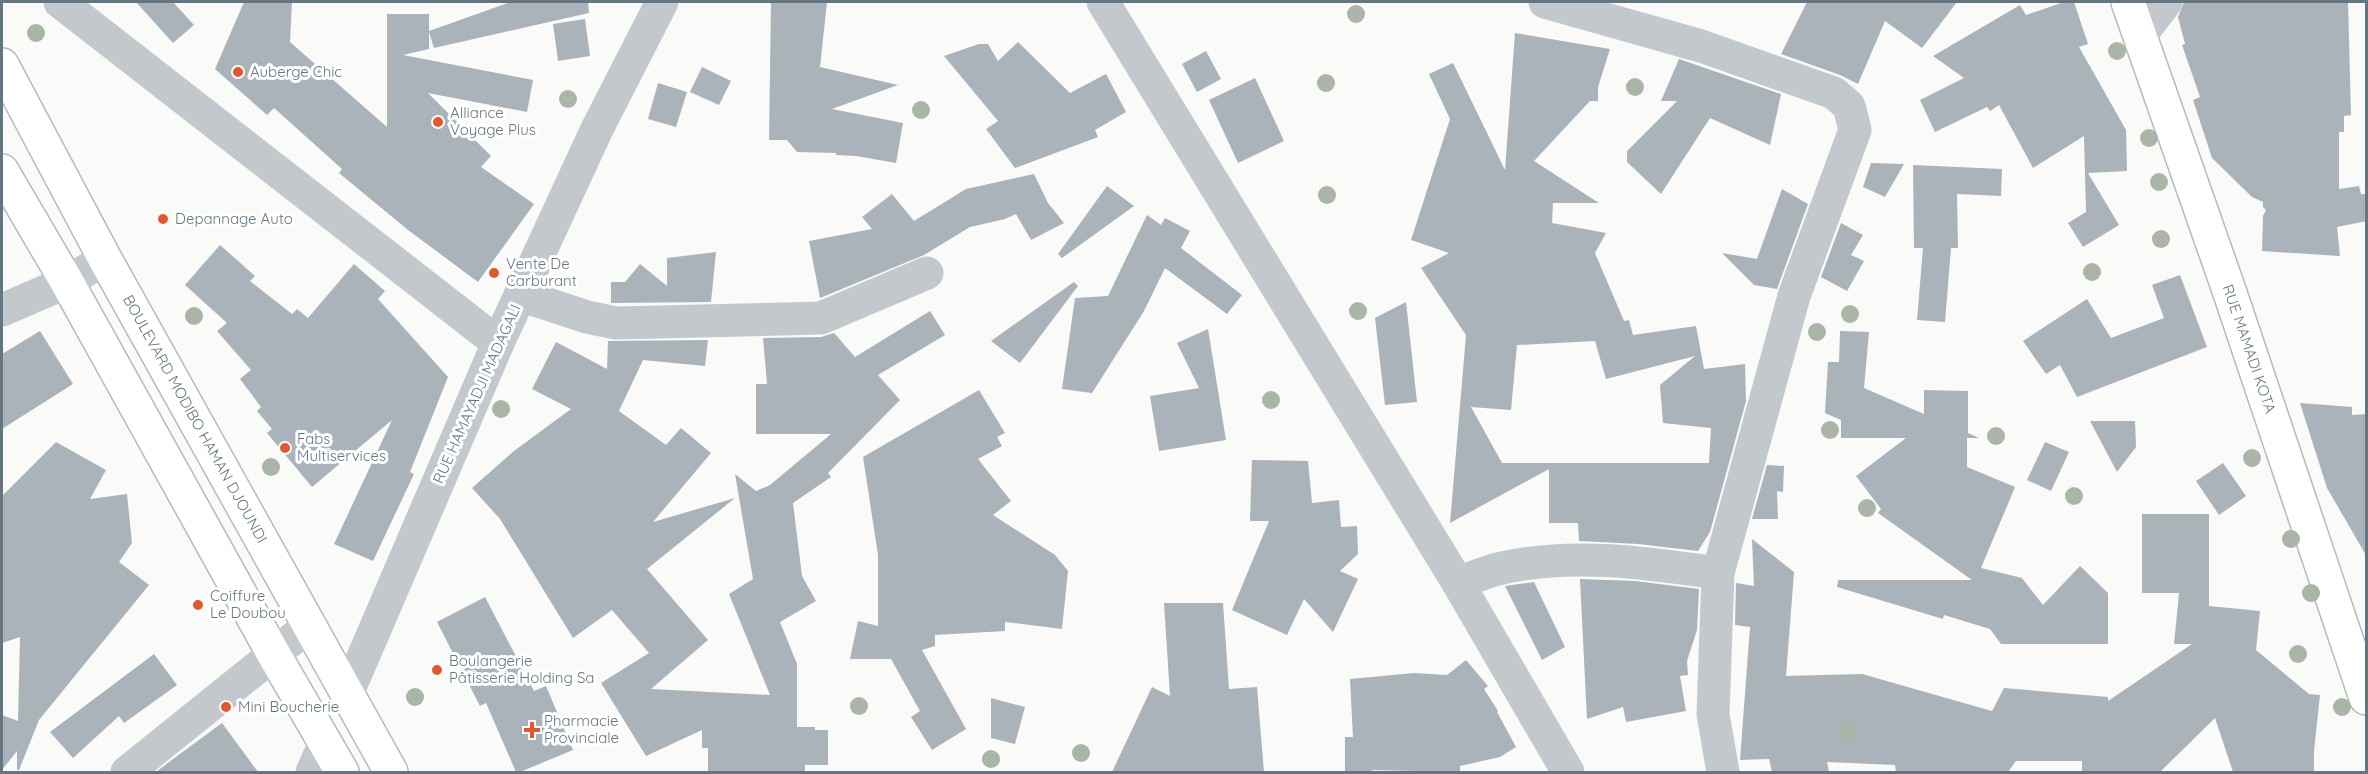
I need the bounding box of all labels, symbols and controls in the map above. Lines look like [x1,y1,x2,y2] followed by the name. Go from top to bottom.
[250,62,342,81] place label: Auberge Chic
[231,65,245,79] marker: Auberge Chic
[450,103,536,139] place label: Alliance Voyage Plus
[431,115,445,129] marker: Alliance Voyage Plus
[175,209,293,228] place label: Depannage Auto
[156,212,170,226] marker: Depannage Auto
[506,254,577,290] place label: Vente De Carburant
[487,266,501,280] marker: Vente De Carburant
[2219,282,2281,416] street label: RUE MAMADI KOTA
[119,291,272,546] street label: BOULEVARD MODIBO HAMAN DJOUNDI
[428,301,525,486] street label: RUE HAMAYADJI MADAGALI
[297,429,386,465] place label: Fabs Multiservices
[278,441,292,455] marker: Fabs Multiservices
[210,586,286,622] place label: Coiffure Le Doubou
[191,598,205,612] marker: Coiffure Le Doubou
[449,651,594,687] place label: Boulangerie Pâtisserie Holding Sa
[430,663,444,677] marker: Boulangerie Pâtisserie Holding Sa
[238,697,339,716] place label: Mini Boucherie
[219,700,233,714] marker: Mini Boucherie
[544,711,619,747] place label: Pharmacie Provinciale
[525,723,539,737] marker: Pharmacie Provinciale

